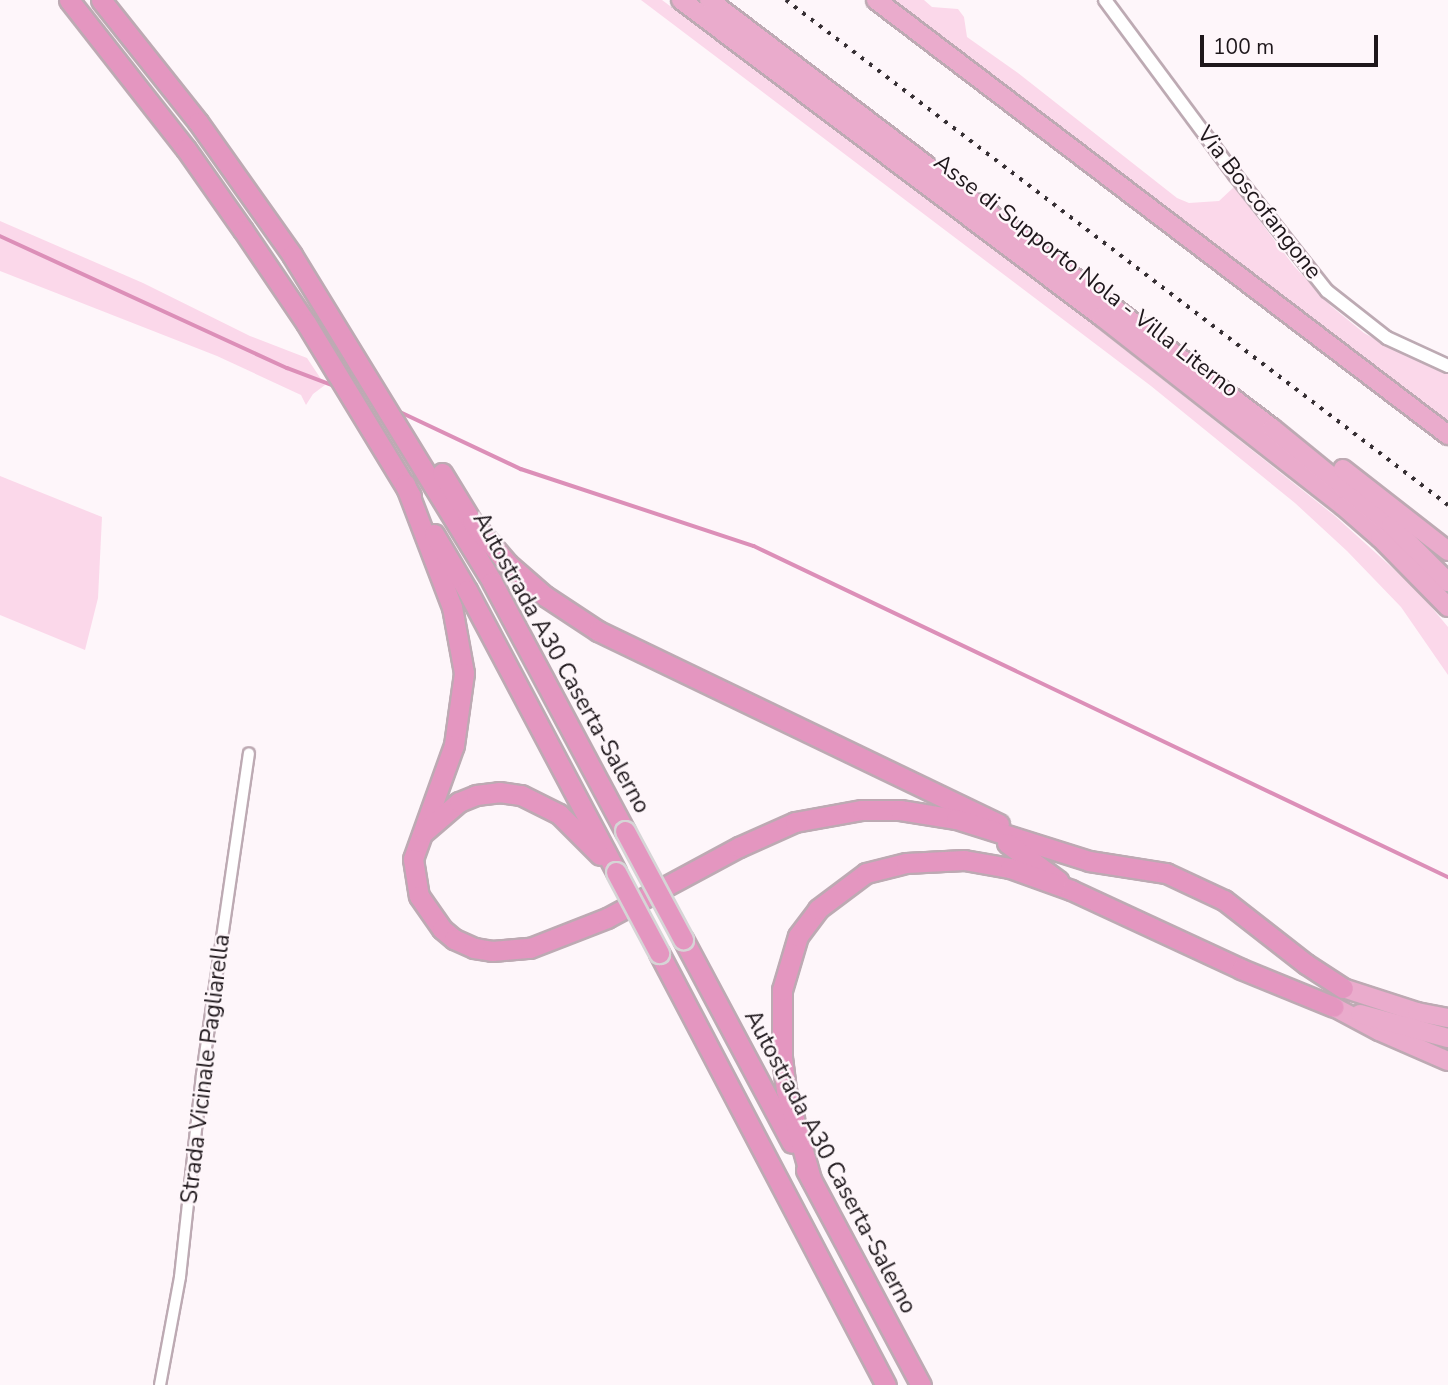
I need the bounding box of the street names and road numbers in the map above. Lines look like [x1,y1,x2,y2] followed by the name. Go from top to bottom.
[1191,121,1327,285] street label: Via Boscofangone
[928,148,1244,404] street label: Asse di Supporto Nola - Villa Literno
[467,508,655,818] street label: Autostrada A30 Caserta-Salerno
[176,933,236,1205] street label: Strada Vicinale Pagliarella
[738,1006,922,1318] street label: Autostrada A30 Caserta-Salerno

